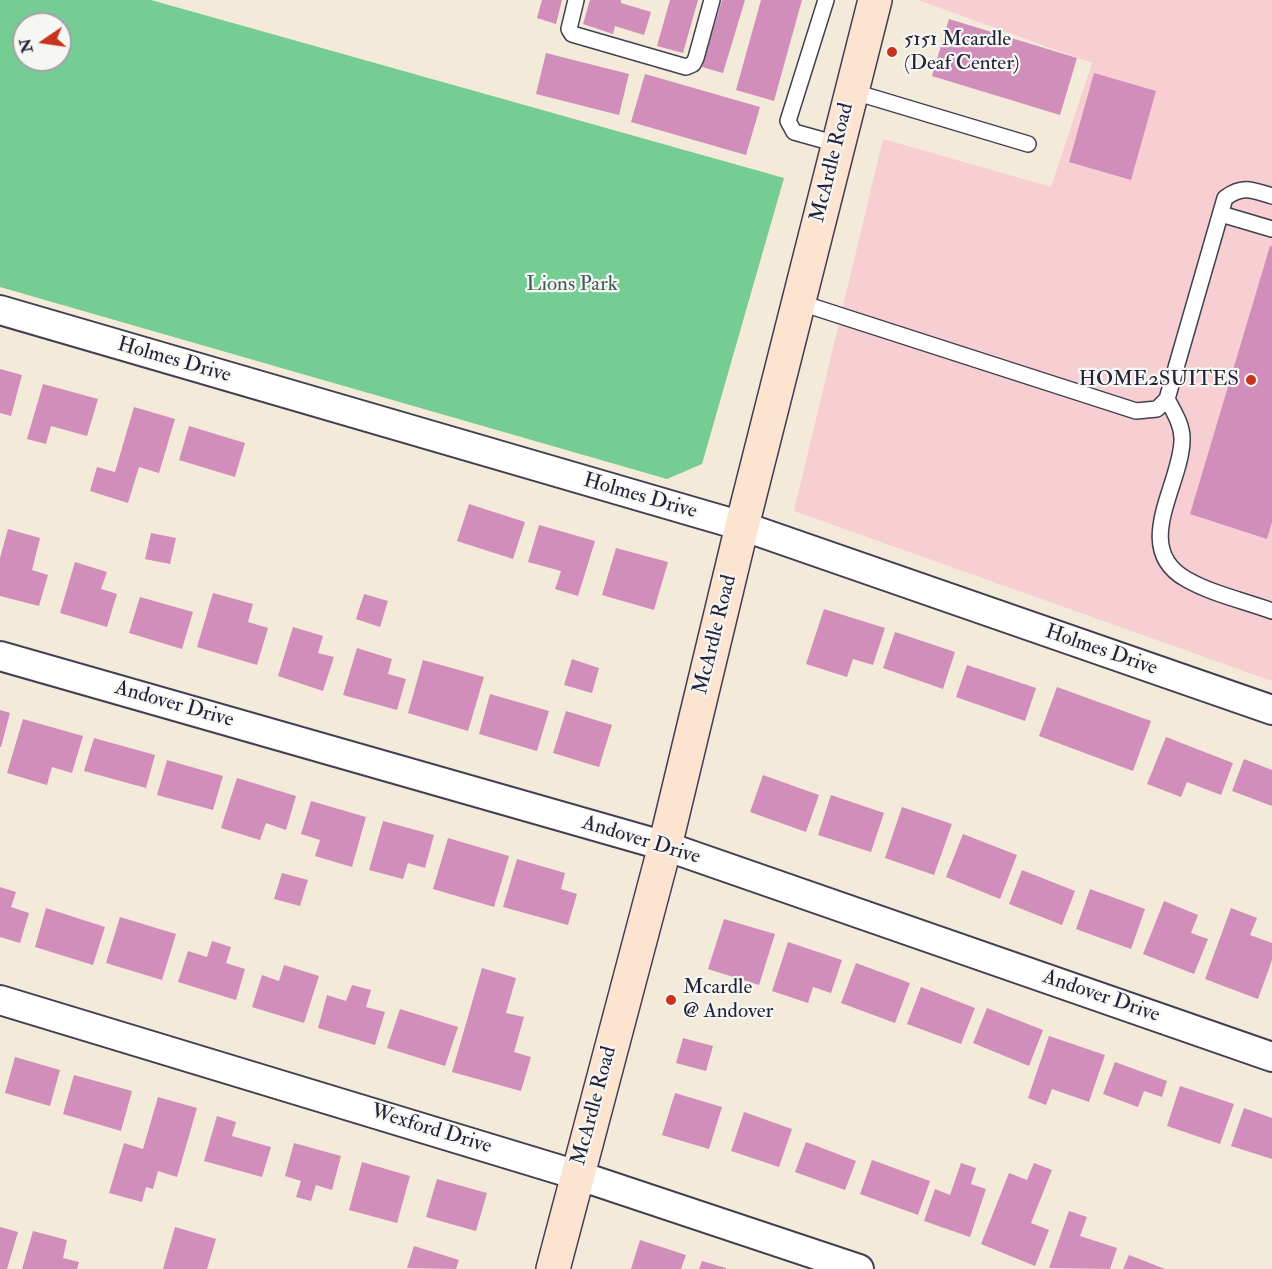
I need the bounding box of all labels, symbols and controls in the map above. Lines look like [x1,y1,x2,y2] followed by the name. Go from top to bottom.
[12,12,72,72] north arrow
[904,27,1019,77] place label: 5151 Mcardle (Deaf Center)
[15,36,38,55] text: N
[885,45,899,59] marker: 5151 Mcardle (Deaf Center)
[806,101,860,225] street label: McArdle Road
[526,272,618,298] park label: Lions Park
[114,333,234,389] street label: Holmes Drive
[1079,367,1239,393] place label: HOME2SUITES
[1244,373,1258,387] marker: HOME2SUITES
[580,469,700,525] street label: Holmes Drive
[689,573,743,697] street label: McArdle Road
[1042,620,1160,682] street label: Holmes Drive
[112,676,236,734] street label: Andover Drive
[579,811,703,871] street label: Andover Drive
[1039,965,1163,1029] street label: Andover Drive
[683,975,773,1025] place label: Mcardle @ Andover
[664,993,678,1007] marker: Mcardle @ Andover
[567,1044,623,1168] street label: McArdle Road
[368,1100,494,1160] street label: Wexford Drive

